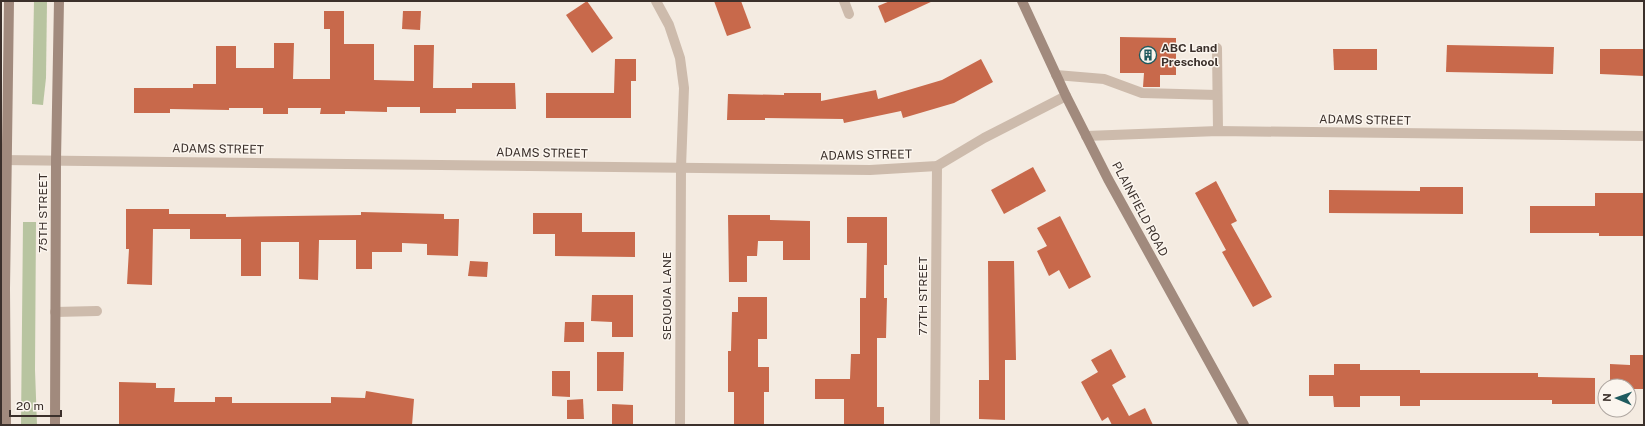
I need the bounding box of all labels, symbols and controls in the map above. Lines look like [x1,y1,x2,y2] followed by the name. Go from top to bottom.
[1161,41,1218,69] place label: ABC Land Preschool
[1138,45,1158,65] building icon: ABC Land Preschool
[1319,112,1411,128] street label: ADAMS STREET
[172,141,264,157] street label: ADAMS STREET
[496,145,588,161] street label: ADAMS STREET
[820,147,912,163] street label: ADAMS STREET
[1109,159,1171,259] street label: PLAINFIELD ROAD
[36,173,50,253] street label: 75TH STREET
[660,252,674,340] street label: SEQUOIA LANE
[916,256,930,336] street label: 77TH STREET
[1597,378,1637,418] north arrow
[10,392,61,418] scale bar
[1601,393,1613,402] text: N
[16,399,44,413] text: 20 m

